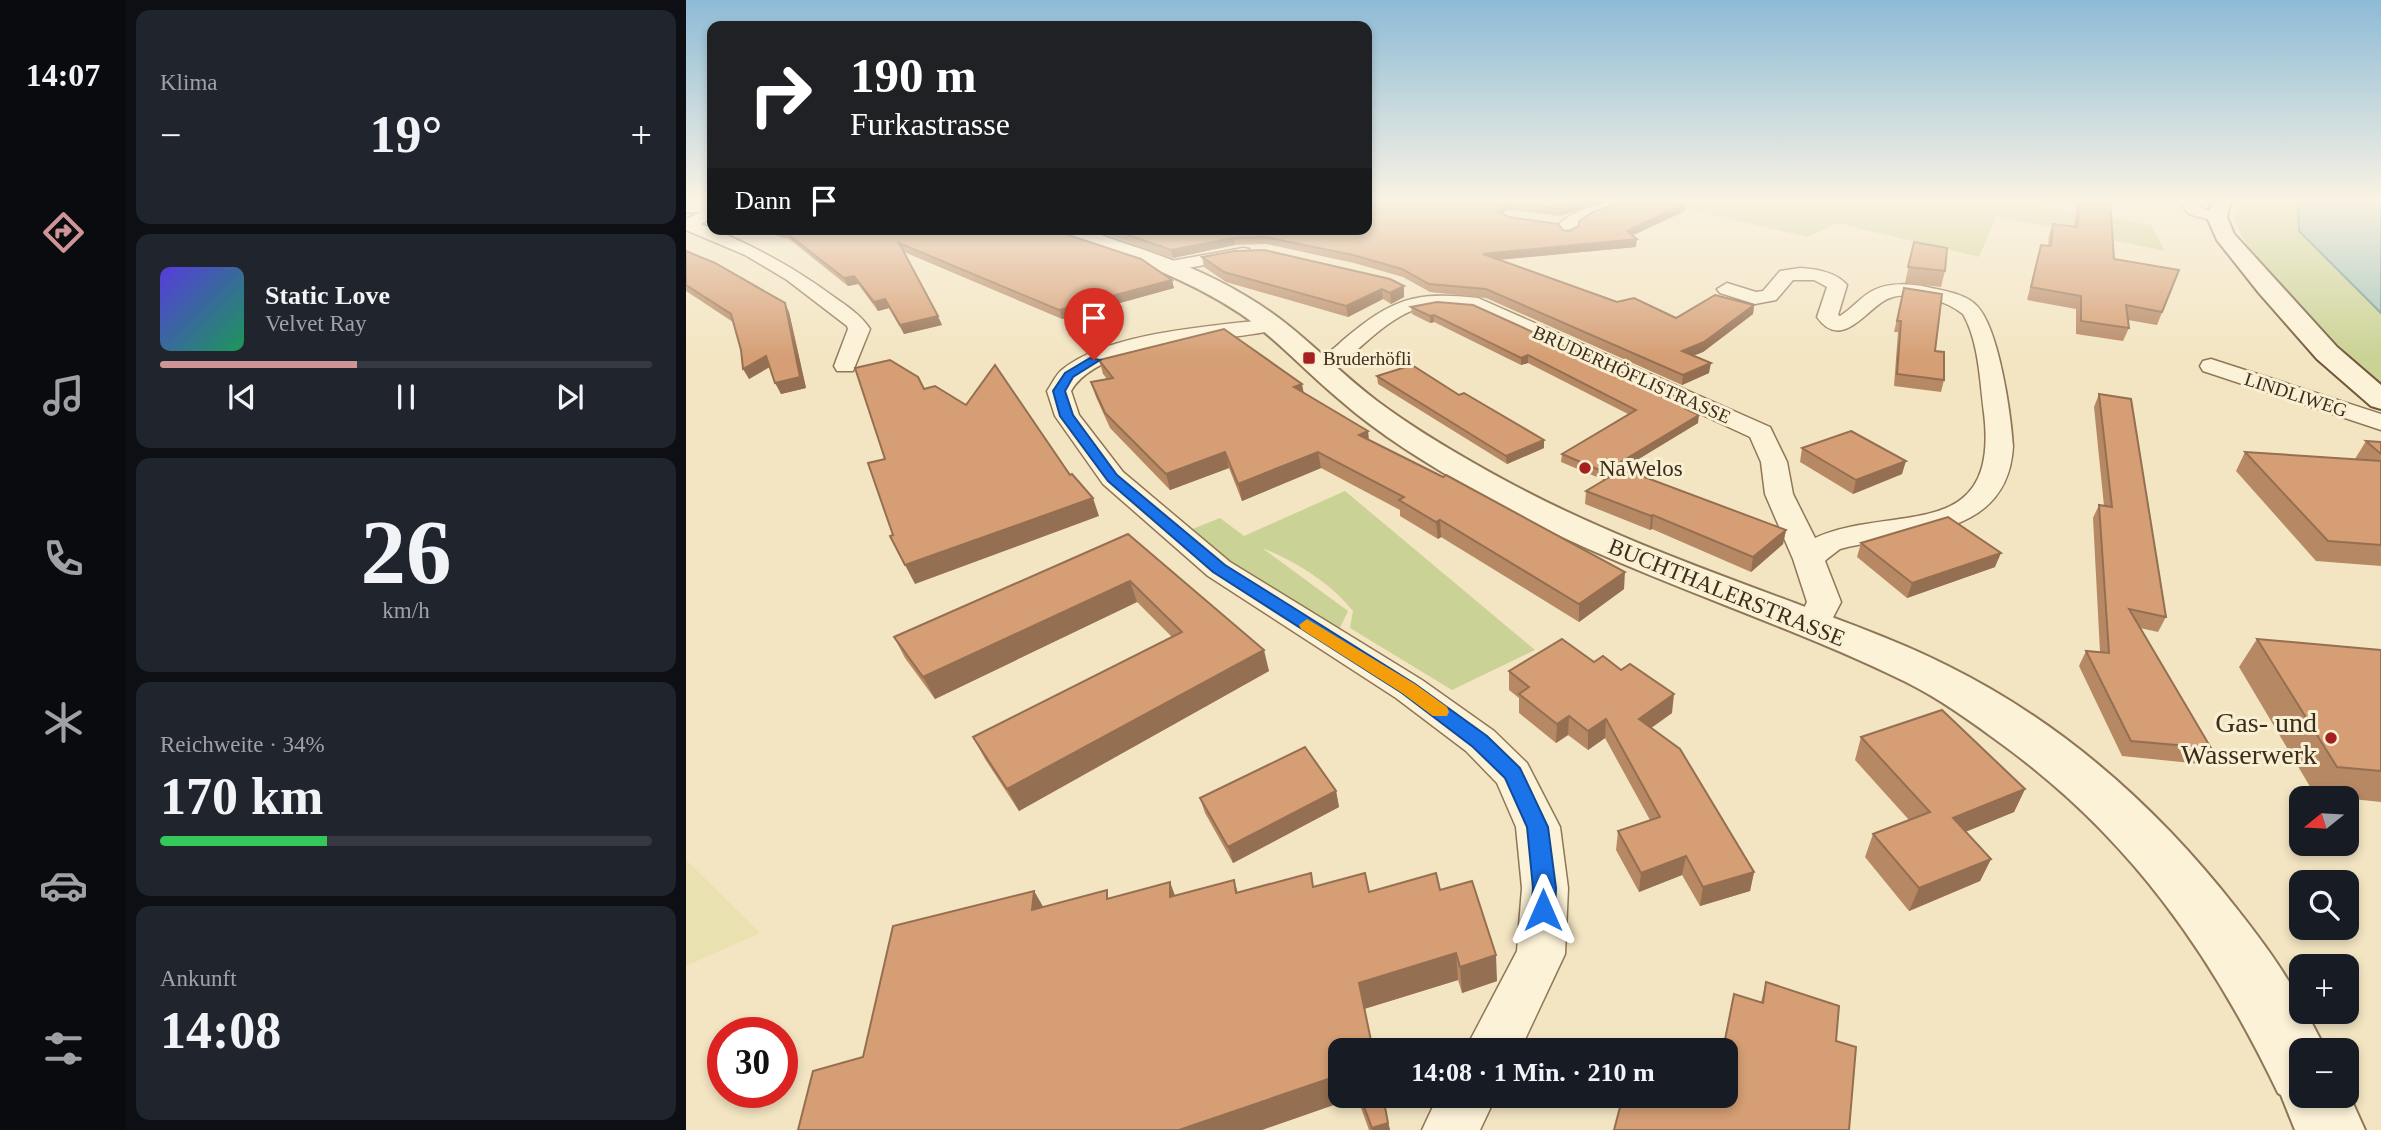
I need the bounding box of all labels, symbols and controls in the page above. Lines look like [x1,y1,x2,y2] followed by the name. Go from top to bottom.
[850,48,977,103] text: 190 m
[735,49,826,140] icon: right
[26,57,100,93] text: 14:07
[160,70,218,95] text: Klima
[370,106,442,163] text: 19°
[850,106,1010,142] text: Furkastrasse
[160,114,181,156] text: −
[631,114,652,156] text: +
[805,182,843,220] icon: arrive
[735,186,791,215] text: Dann
[39,208,88,257] icon: directions
[265,281,390,310] text: Static Love
[1064,288,1124,360] pin
[1075,299,1113,337] icon: arrive
[265,311,367,336] text: Velvet Ray
[1530,321,1734,428] street label: BRUDERHÖFLISTRASSE
[1323,348,1412,369] place label: Bruderhöfli
[1301,350,1317,366] marker: Bruderhöfli
[2242,368,2350,421] street label: LINDLIWEG
[39,371,88,420] icon: music
[223,378,261,416] icon: previous
[387,378,425,416] icon: pause
[551,378,589,416] icon: next
[1599,456,1683,481] place label: NaWelos
[1577,460,1593,476] marker: NaWelos
[361,502,452,603] text: 26
[1605,533,1849,651] street label: BUCHTHALERSTRASSE
[39,534,88,583] icon: phone
[382,598,430,623] text: km/h
[39,698,88,747] icon: climate
[2181,707,2317,770] place label: Gas- und Wasserwerk
[2323,730,2339,746] marker: Gas- und Wasserwerk
[160,732,325,757] text: Reichweite · 34%
[160,768,323,825] text: 170 km
[2289,786,2359,856] north arrow
[2289,786,2359,1108] map controls
[39,861,88,910] icon: car
[2289,870,2359,940] button: search
[1506,873,1580,947] position arrow
[2289,954,2359,1024] button: +
[160,966,237,991] text: Ankunft
[160,1002,281,1059] text: 14:08
[707,1017,798,1108] speed limit sign: 30
[39,1024,88,1073] icon: filters
[2289,1038,2359,1108] button: −
[1411,1058,1655,1087] text: 14:08 · 1 Min. · 210 m

